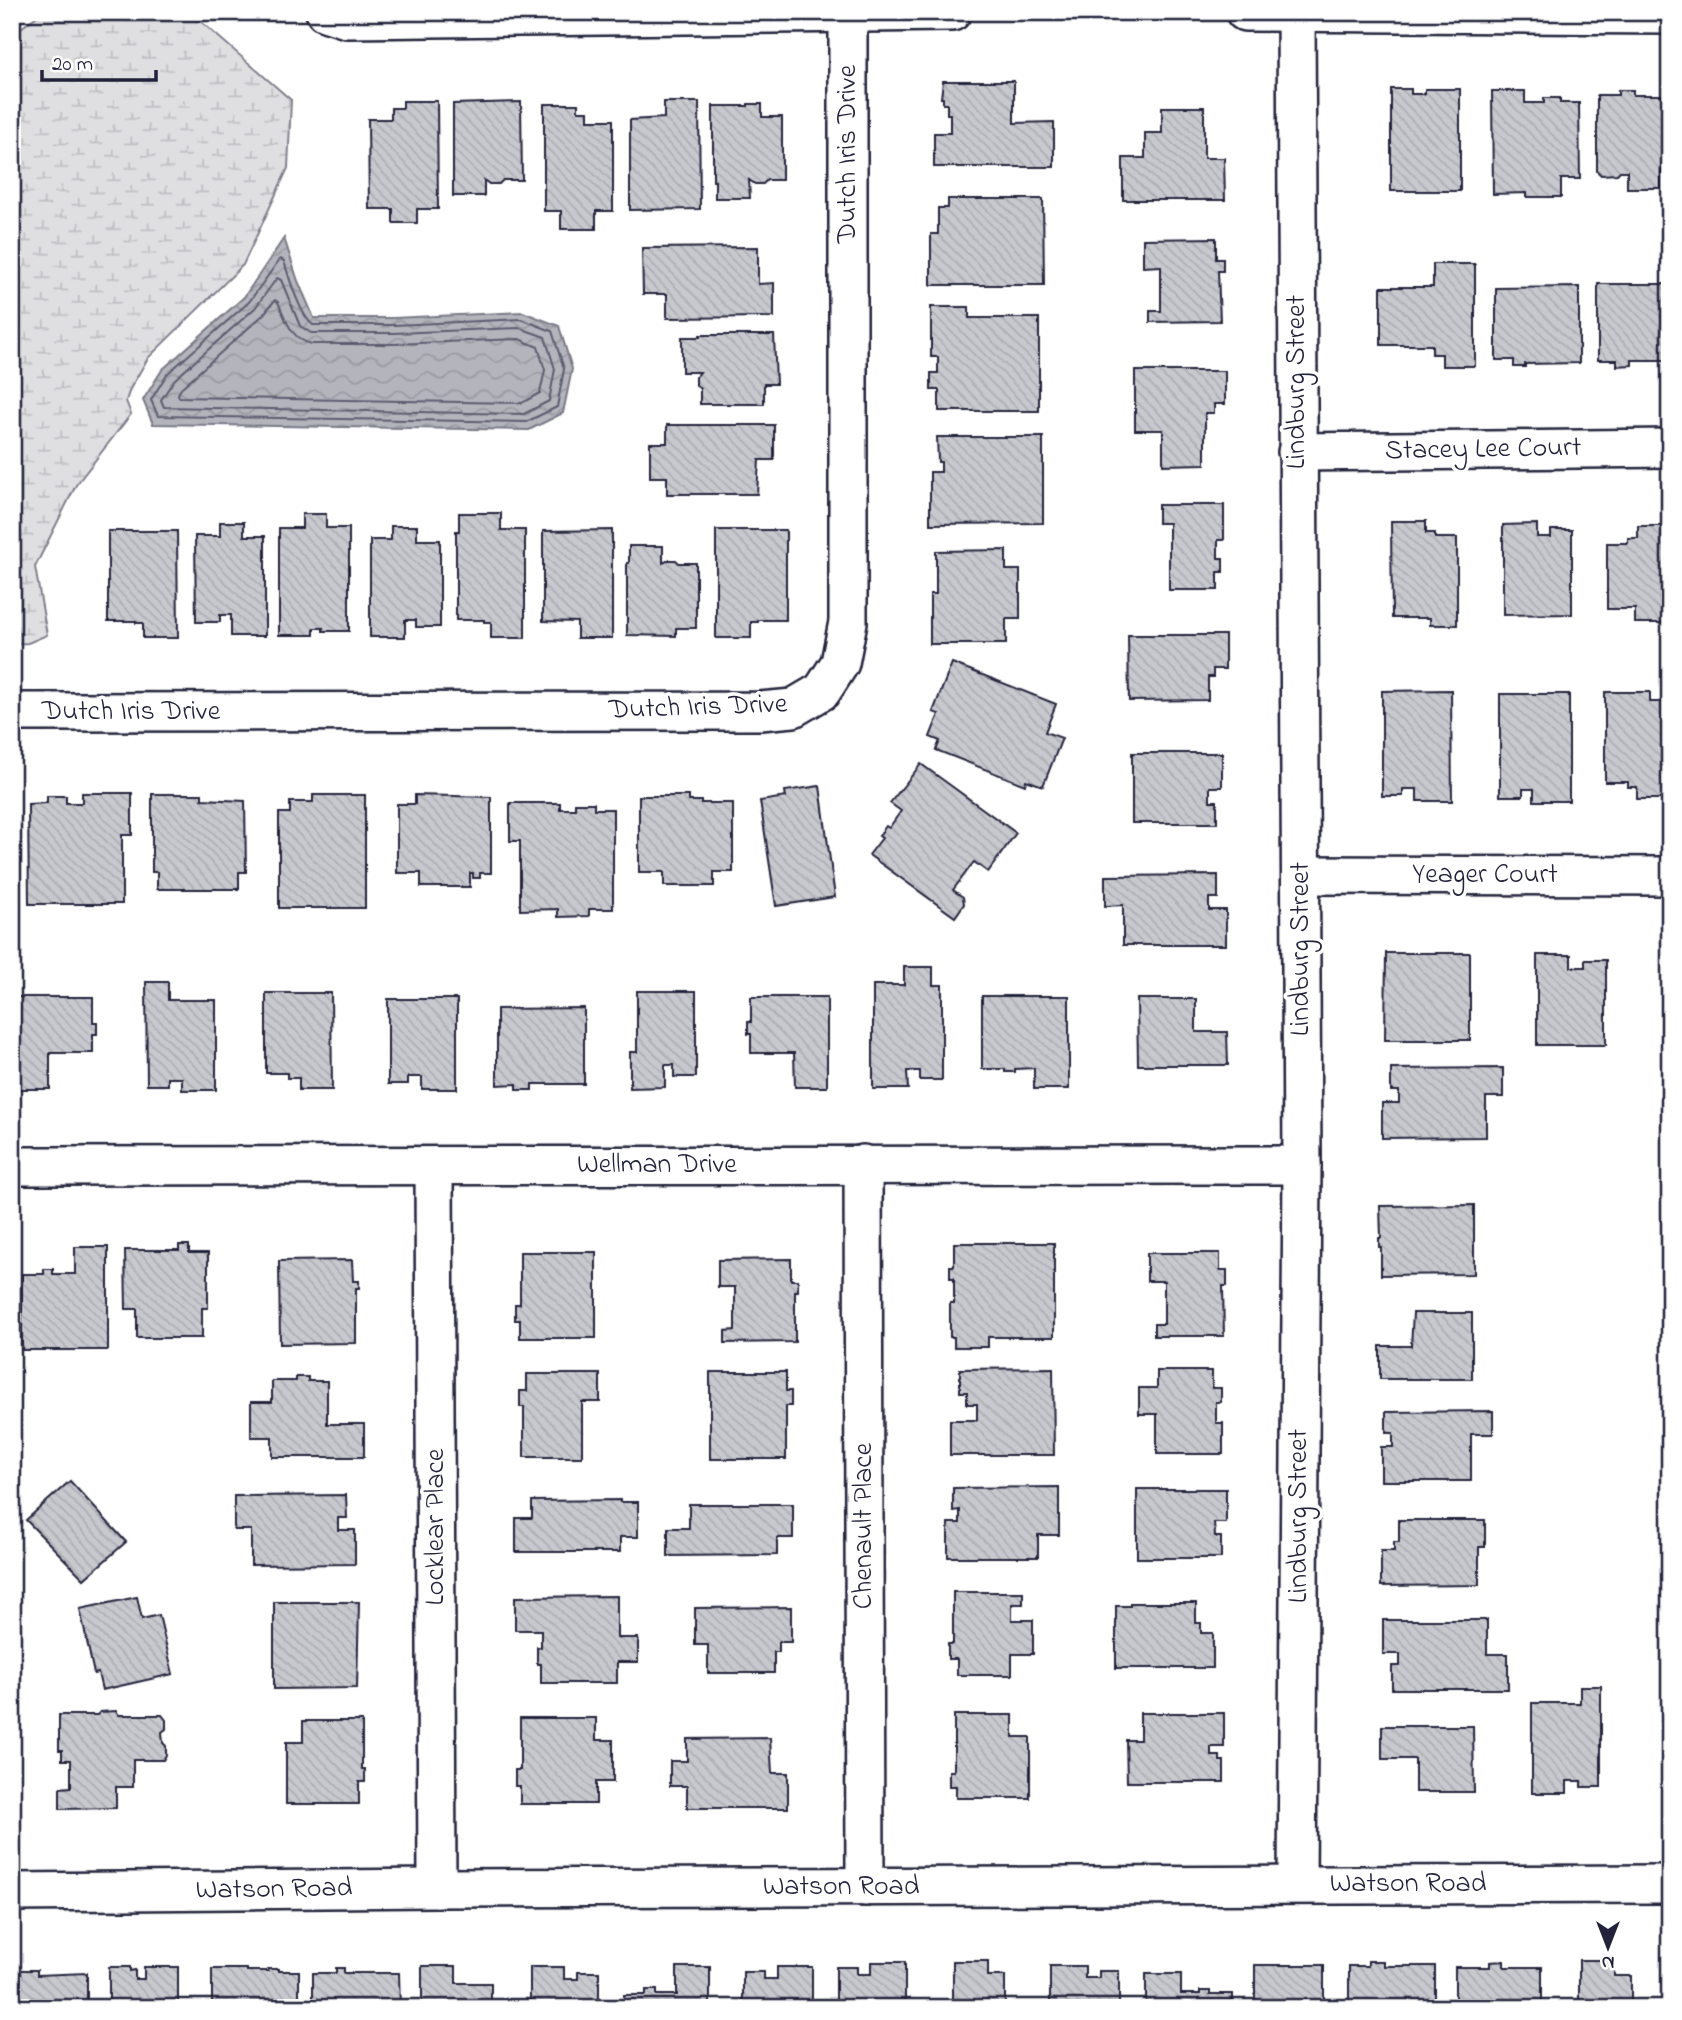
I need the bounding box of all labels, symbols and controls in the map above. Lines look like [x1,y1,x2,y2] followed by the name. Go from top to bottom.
[42,38,156,82] scale bar
[52,50,93,80] text: 20 m
[828,64,869,244] street label: Dutch Iris Drive
[1277,295,1318,469] street label: Lindburg Street
[1384,428,1582,472] street label: Stacey Lee Court
[607,684,788,732] street label: Dutch Iris Drive
[41,692,221,733] street label: Dutch Iris Drive
[1412,855,1558,896] street label: Yeager Court
[1281,862,1322,1036] street label: Lindburg Street
[577,1145,737,1186] street label: Wellman Drive
[1279,1429,1320,1603] street label: Lindburg Street
[844,1442,885,1609] street label: Chenault Place
[416,1448,457,1606] street label: Locklear Place
[1330,1864,1487,1905] street label: Watson Road
[763,1867,920,1908] street label: Watson Road
[195,1868,353,1912] street label: Watson Road
[1574,1912,1644,1982] north arrow
[1601,1948,1614,1975] text: N

